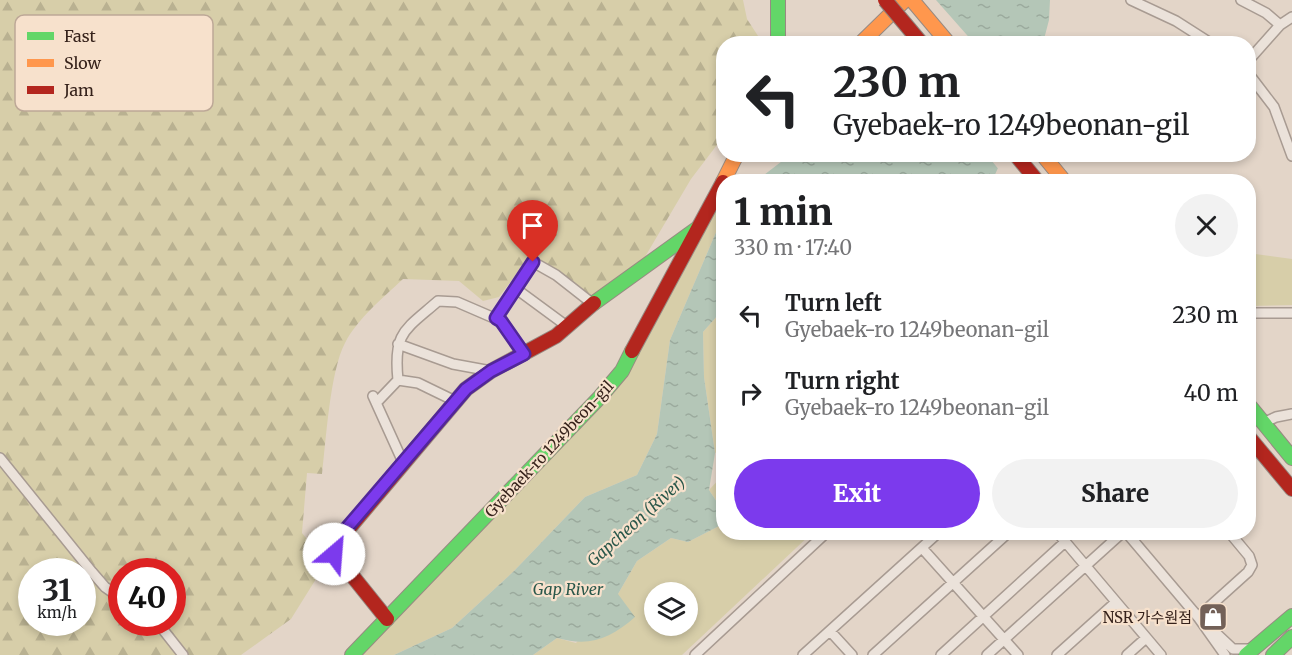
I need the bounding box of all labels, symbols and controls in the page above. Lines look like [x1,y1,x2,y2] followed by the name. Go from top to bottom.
[15,15,213,111] legend
[64,26,97,46] text: Fast
[64,53,102,73] text: Slow
[833,56,960,108] text: 230 m
[734,60,812,138] icon: left
[63,80,94,100] text: Jam
[833,108,1189,142] text: Gyebaek-ro 1249beonan-gil
[734,190,833,235] text: 1 min
[1175,194,1238,257] button: close
[507,200,558,262] pin
[516,209,549,242] icon: arrive
[734,235,852,260] text: 330 m · 17:40
[785,289,882,317] text: Turn left
[734,299,767,332] icon: left
[1172,301,1238,329] text: 230 m
[785,317,1049,342] text: Gyebaek-ro 1249beonan-gil
[785,367,899,395] text: Turn right
[481,376,618,521] street label: Gyebaek-ro 1249beon-gil
[734,377,767,410] icon: right
[1183,379,1238,407] text: 40 m
[785,395,1049,420] text: Gyebaek-ro 1249beonan-gil
[734,459,980,528] button: Exit
[992,459,1238,528] button: Share
[583,472,689,570] water label: Gapcheon (River)
[302,522,366,586] position arrow
[108,558,186,636] speed limit sign: 40
[42,571,72,609] text: 31
[533,579,604,599] water label: Gap River
[644,582,698,636] map controls
[644,582,698,636] button: layers
[1197,601,1229,633] shop icon: NSR 가수원점
[37,603,77,622] text: km/h
[1103,608,1192,627] place label: NSR 가수원점

